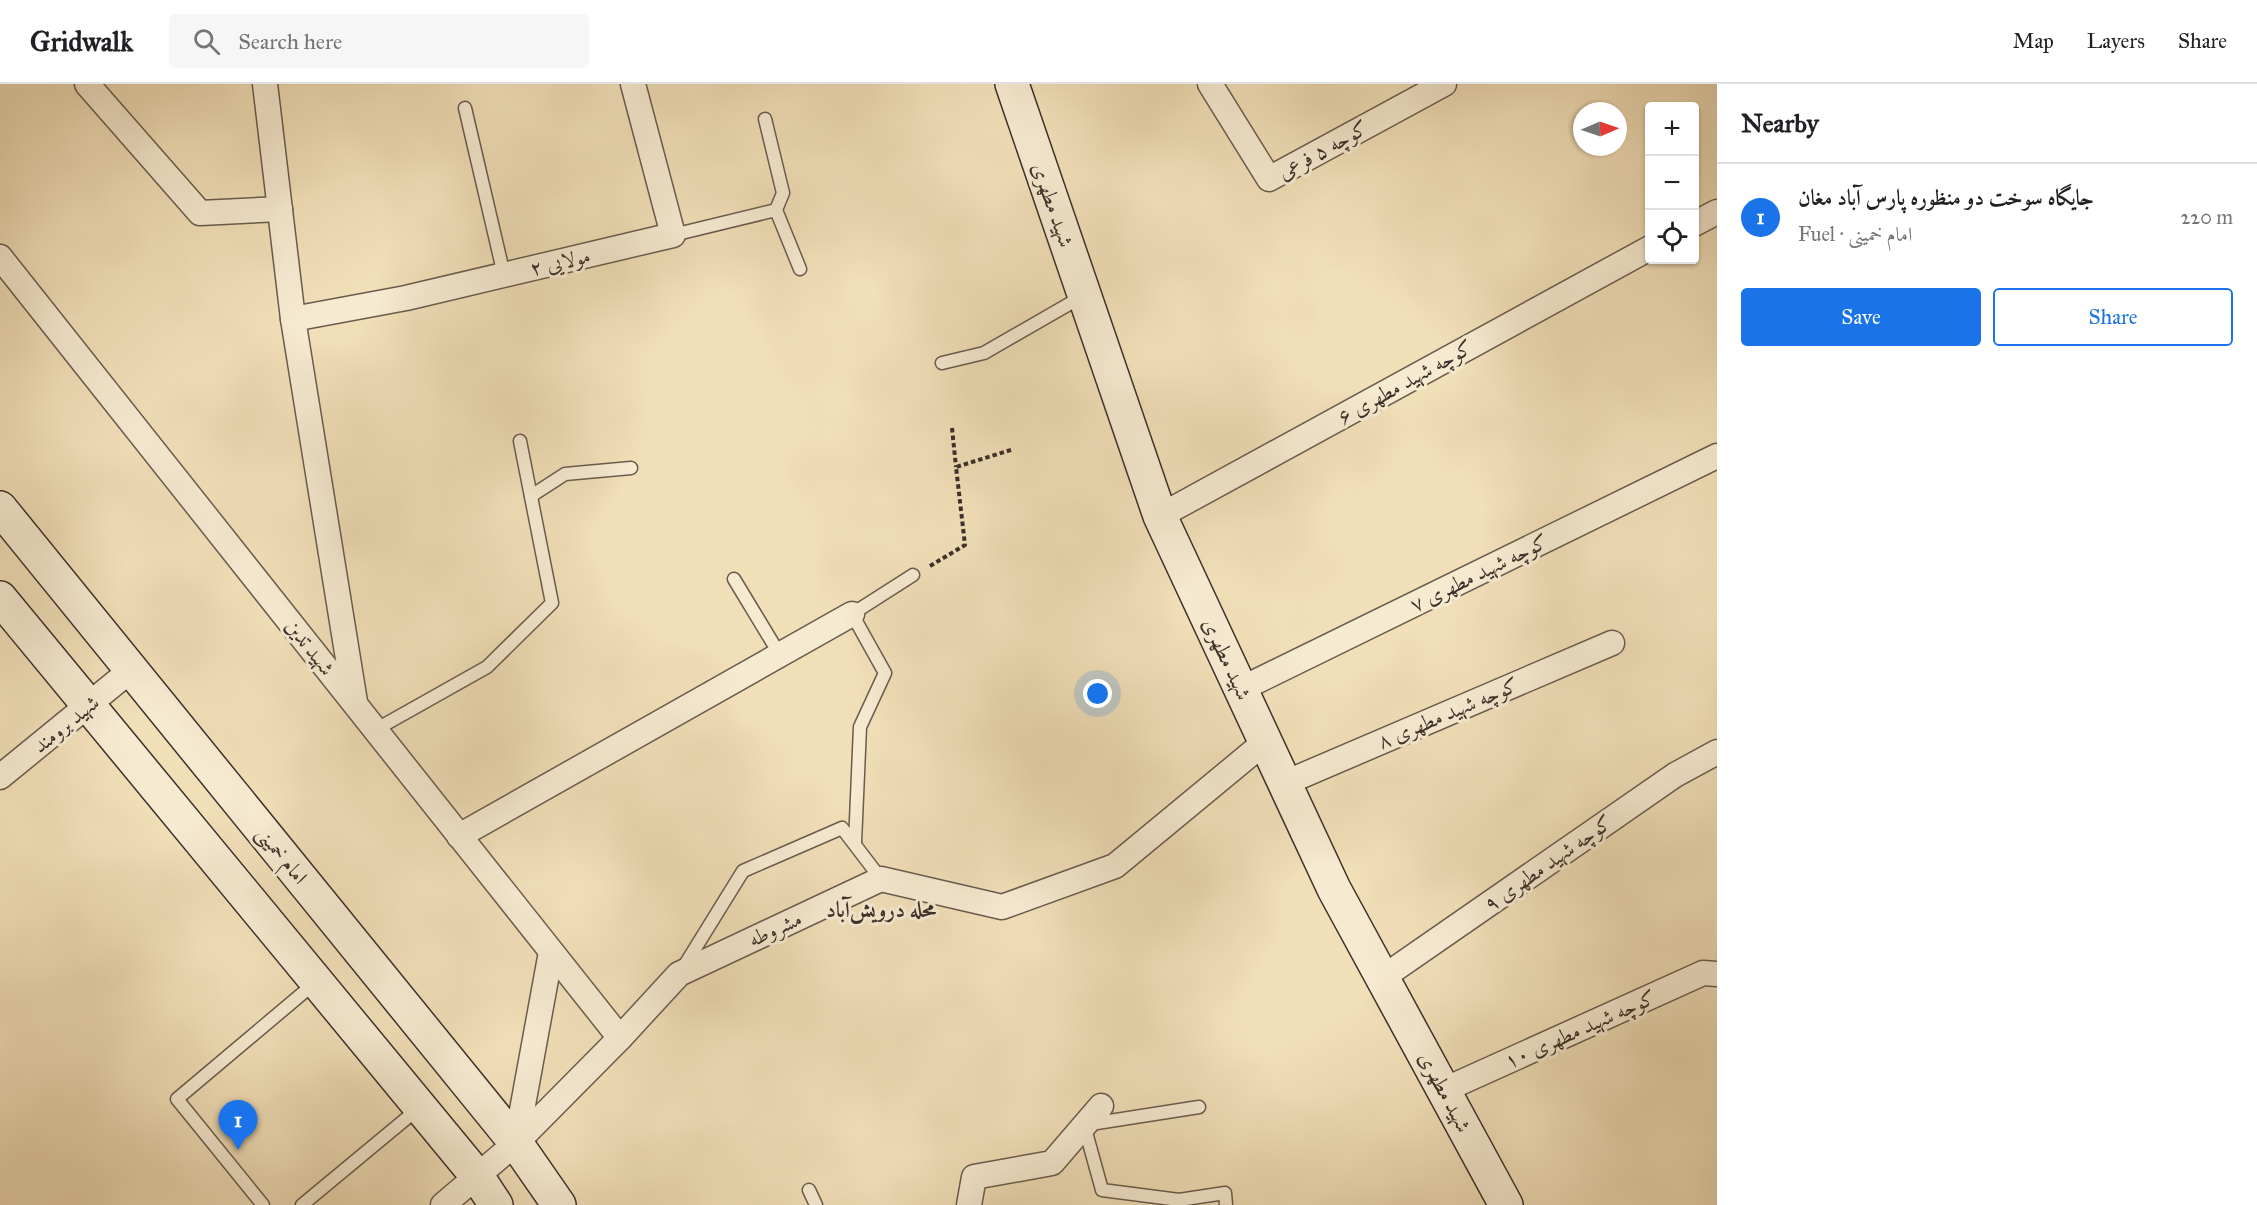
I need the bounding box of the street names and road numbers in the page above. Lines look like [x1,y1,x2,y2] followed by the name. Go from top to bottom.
[1273,115,1373,186] street label: کوچه ۵ فرعی
[1026,159,1080,251] street label: شهید مطهری
[527,242,593,283] street label: مولایی ۲
[1333,334,1478,431] street label: کوچه شهید مطهری ۶
[1406,528,1553,619] street label: کوچه شهید مطهری ۷
[279,613,340,681] street label: شهید تدین
[1196,614,1257,705] street label: شهید مطهری
[1374,672,1523,755] street label: کوچه شهید مطهری ۸
[28,689,105,759] street label: شهید برومند
[1479,809,1618,918] street label: کوچه شهید مطهری ۹
[247,821,313,892] street label: امام خمینی
[744,905,806,954] street label: مشروطه
[1500,984,1660,1075] street label: کوچه شهید مطهری ۱۰
[1412,1047,1477,1137] street label: شهید مطهری

